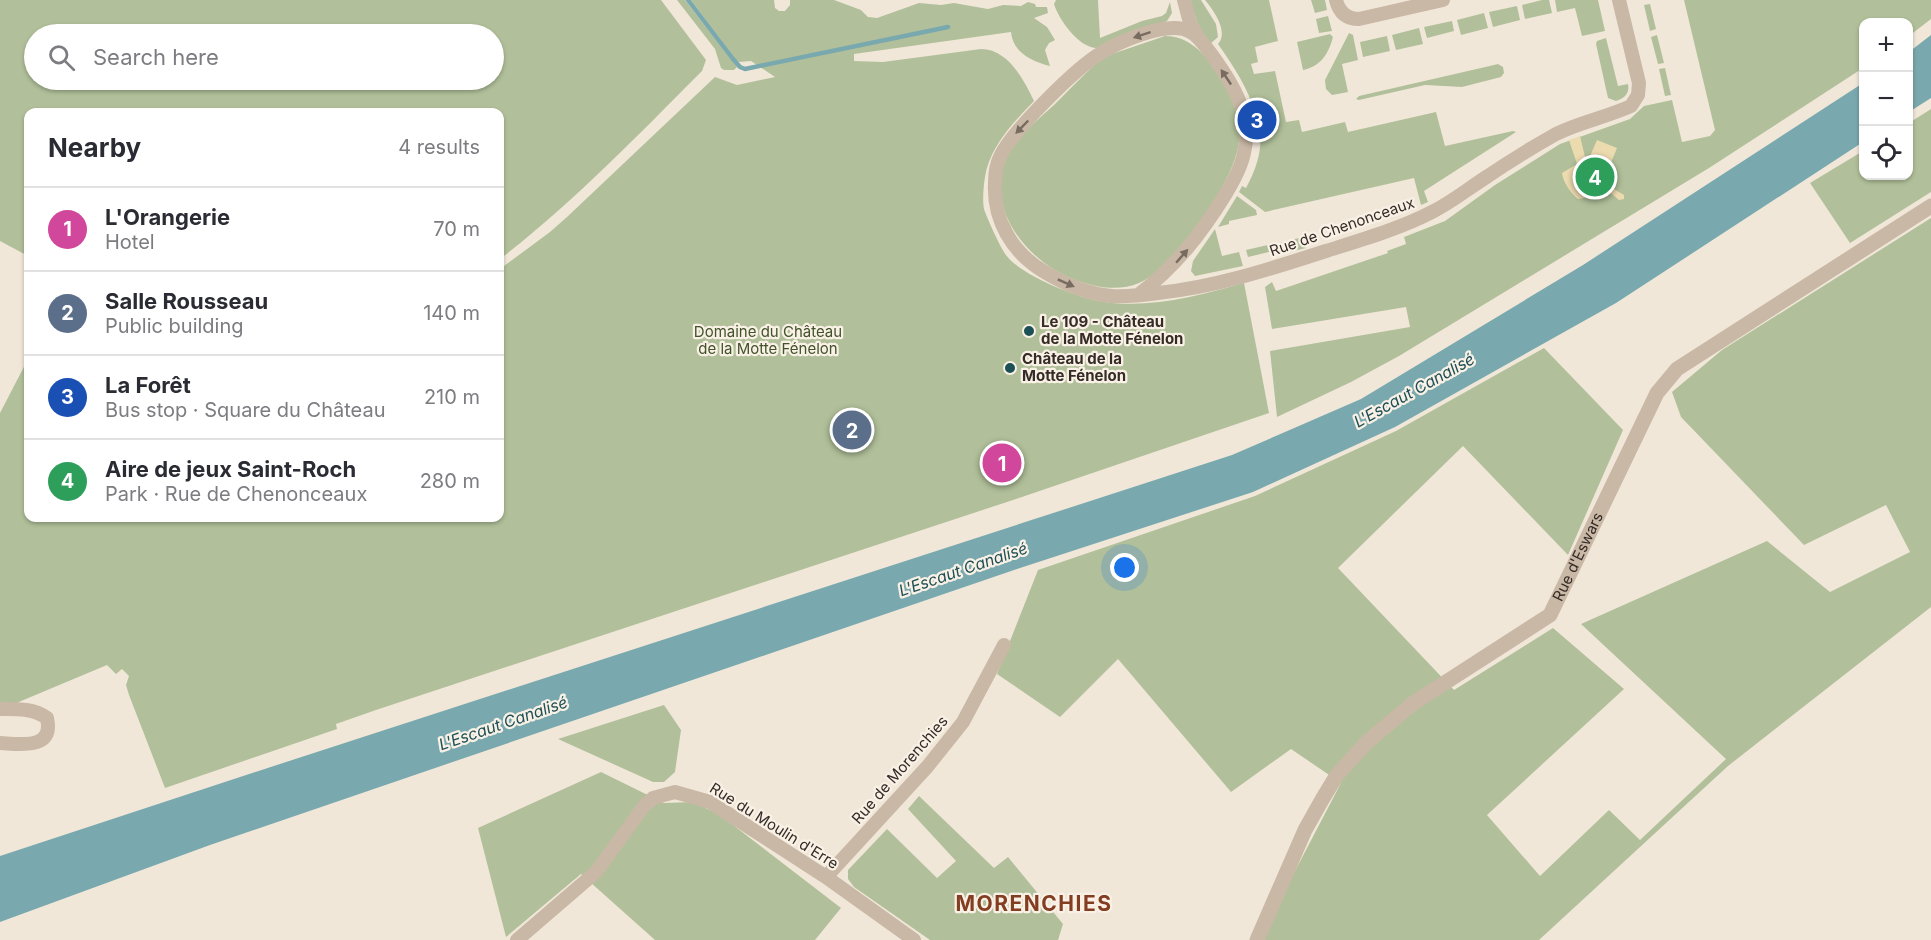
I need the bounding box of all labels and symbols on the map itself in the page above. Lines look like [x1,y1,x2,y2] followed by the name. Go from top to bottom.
[1133,31,1151,40] one-way arrow
[1221,68,1232,85] one-way arrow
[1238,98,1276,142] pin: 3
[1015,120,1029,134] one-way arrow
[1576,154,1614,200] pin: 4
[1267,193,1417,260] street label: Rue de Chenonceaux
[1175,248,1188,264] one-way arrow
[1057,278,1074,287] one-way arrow
[1041,312,1183,348] place label: Le 109 - Château de la Motte Fénelon
[694,322,842,358] park label: Domaine du Château de la Motte Fénelon
[1022,324,1036,338] marker: Le 109 - Château de la Motte Fénelon
[1022,349,1126,385] place label: Château de la Motte Fénelon
[1350,349,1478,431] water label: L'Escaut Canalisé
[1003,361,1017,375] marker: Château de la Motte Fénelon
[832,408,872,452] pin: 2
[982,440,1022,486] pin: 1
[1548,509,1607,604] street label: Rue d'Eswars
[896,538,1030,600] water label: L'Escaut Canalisé
[1110,553,1139,582] your location
[436,692,570,754] water label: L'Escaut Canalisé
[848,712,952,828] street label: Rue de Morenchies
[706,778,842,873] street label: Rue du Moulin d'Erre
[956,891,1112,916] district label: MORENCHIES

